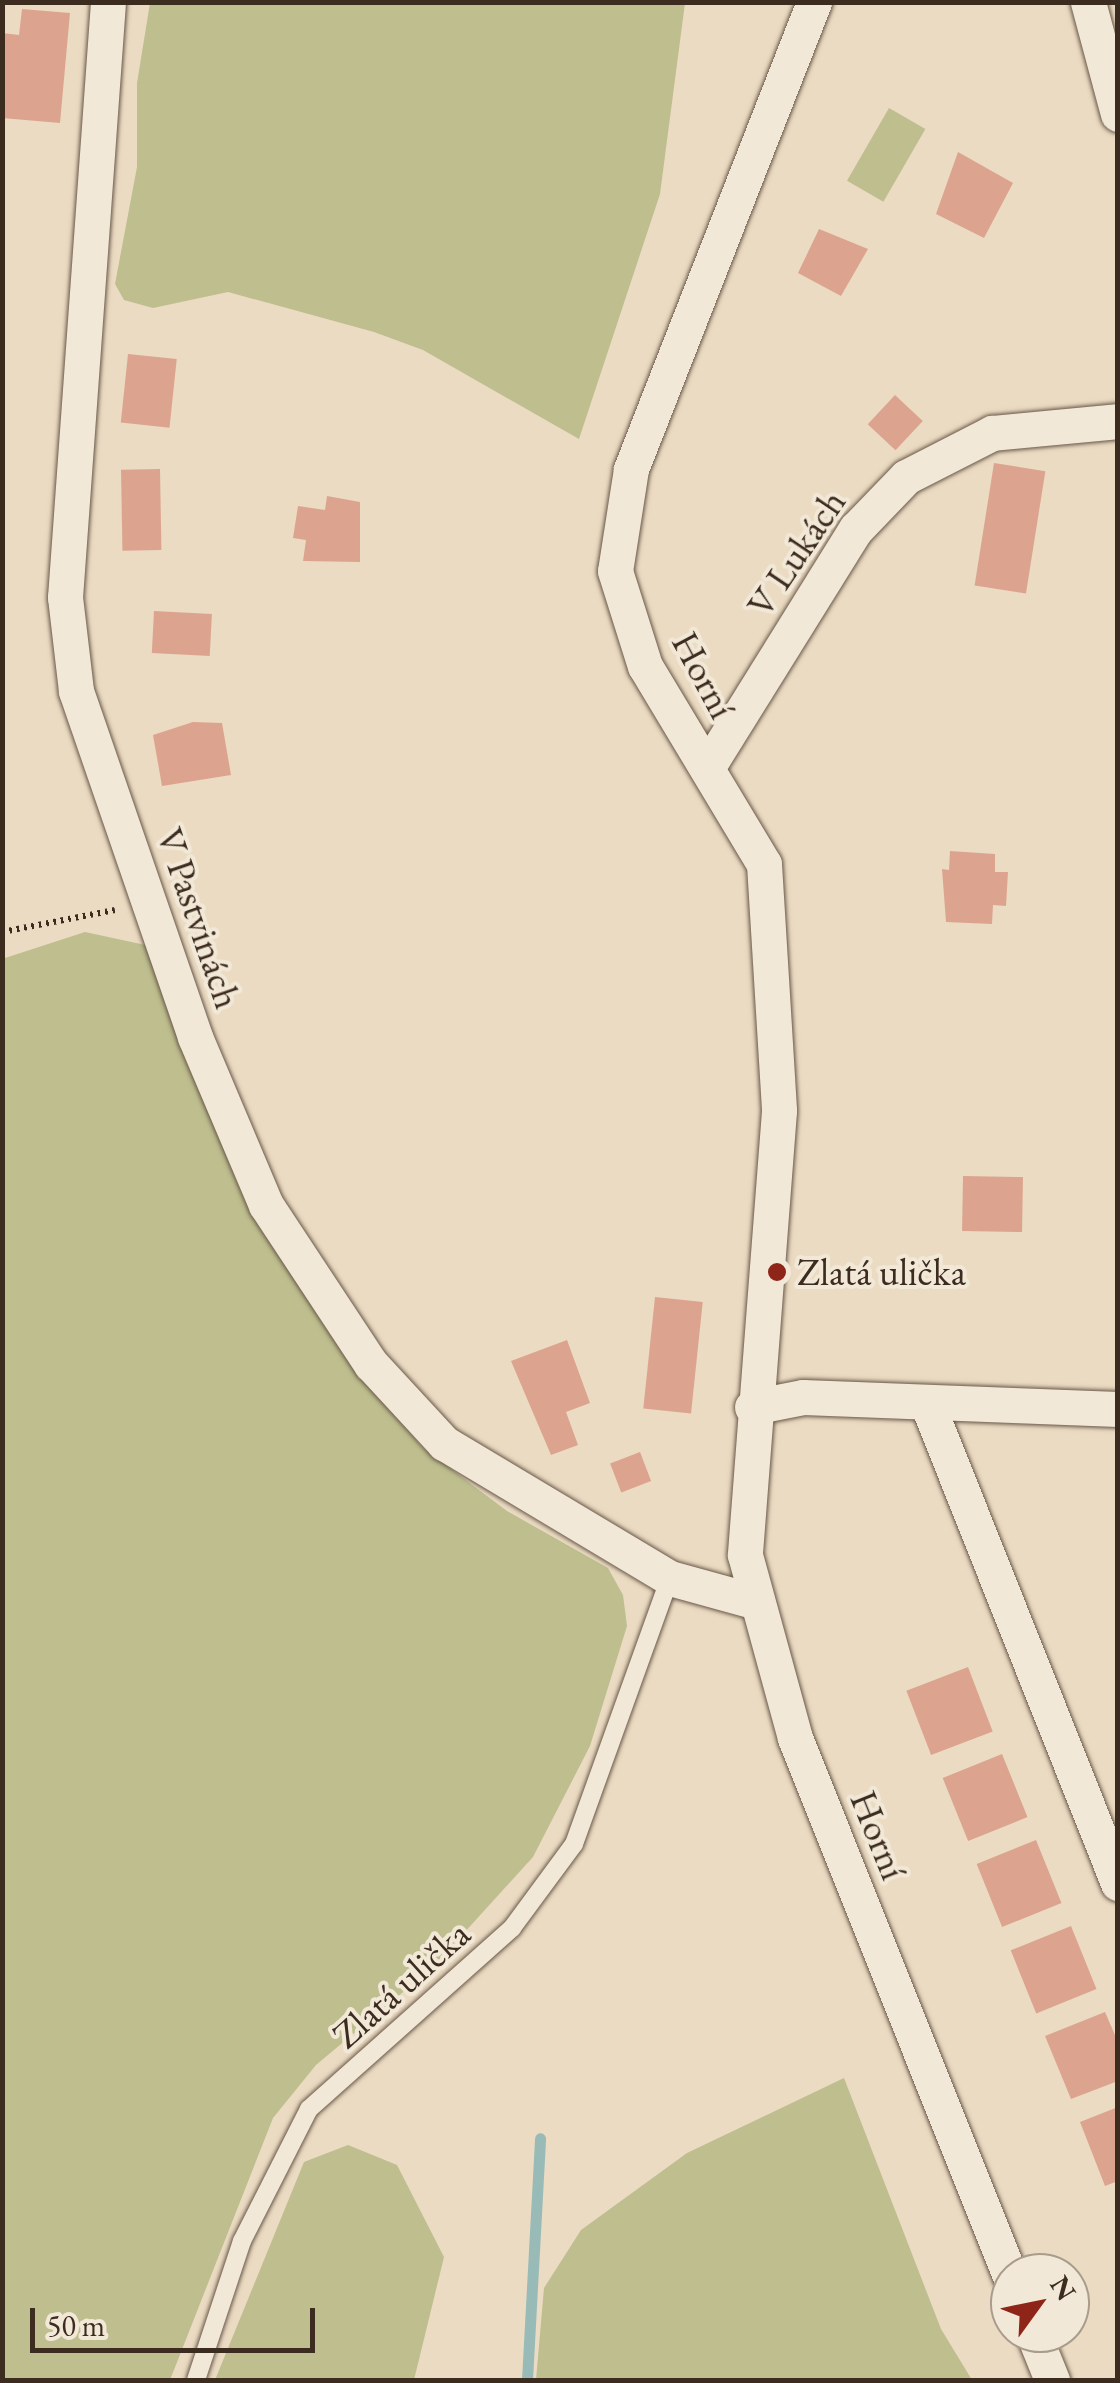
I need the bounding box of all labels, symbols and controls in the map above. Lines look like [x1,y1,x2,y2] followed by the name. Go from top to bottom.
[737,481,855,625] street label: V Lukách
[662,624,746,726] street label: Horní
[147,822,251,1014] street label: V Pastvinách
[797,1249,966,1295] place label: Zlatá ulička
[766,1261,788,1283] marker: Zlatá ulička
[841,1784,917,1886] street label: Horní
[323,1911,479,2057] street label: Zlatá ulička
[990,2253,1090,2353] north arrow
[1042,2268,1085,2307] text: N
[35,2288,320,2350] scale bar
[47,2306,105,2345] text: 50 m

